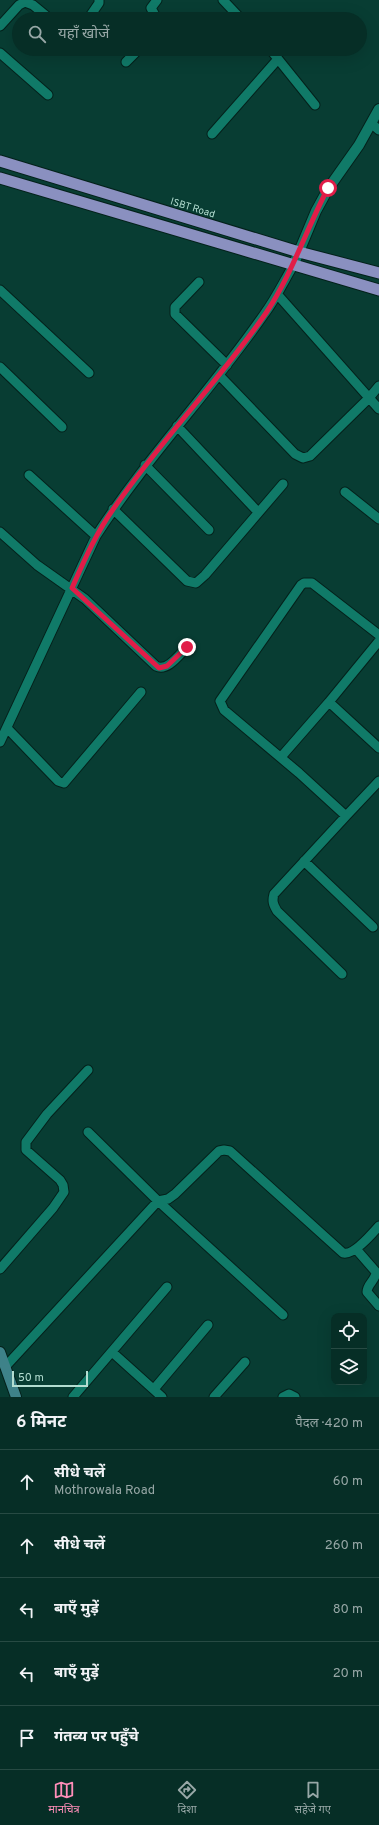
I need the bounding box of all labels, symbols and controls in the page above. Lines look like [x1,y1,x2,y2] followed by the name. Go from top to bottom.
[12,12,367,56] search box
[26,23,48,45] icon: search
[58,25,109,44] text: यहाँ खोजें
[319,179,337,197] route start
[169,195,217,221] street label: ISBT Road
[178,638,196,656] route end
[331,1313,367,1385] map controls
[331,1313,367,1349] button: locate
[331,1349,367,1385] button: layers
[12,1369,88,1388] scale bar
[18,1371,44,1385] text: 50 m
[16,1412,66,1434] text: 6 मिनट
[295,1416,363,1432] text: पैदल · 420 m
[54,1464,105,1483] text: सीधे चलें
[16,1471,38,1493] icon: ahead
[333,1474,363,1490] text: 60 m
[54,1483,155,1499] text: Mothrowala Road
[16,1535,38,1557] icon: ahead
[54,1536,105,1555] text: सीधे चलें
[325,1538,363,1554] text: 260 m
[16,1599,38,1621] icon: left
[54,1600,99,1619] text: बाएँ मुड़ें
[333,1602,363,1618] text: 80 m
[16,1663,38,1685] icon: left
[54,1664,99,1683] text: बाएँ मुड़ें
[333,1666,363,1682] text: 20 m
[16,1727,38,1749] icon: arrive
[54,1728,139,1747] text: गंतव्य पर पहुँचे
[48,1779,80,1817] tab: मानचित्र
[176,1779,198,1817] tab: दिशा
[294,1779,331,1817] tab: सहेजे गए

